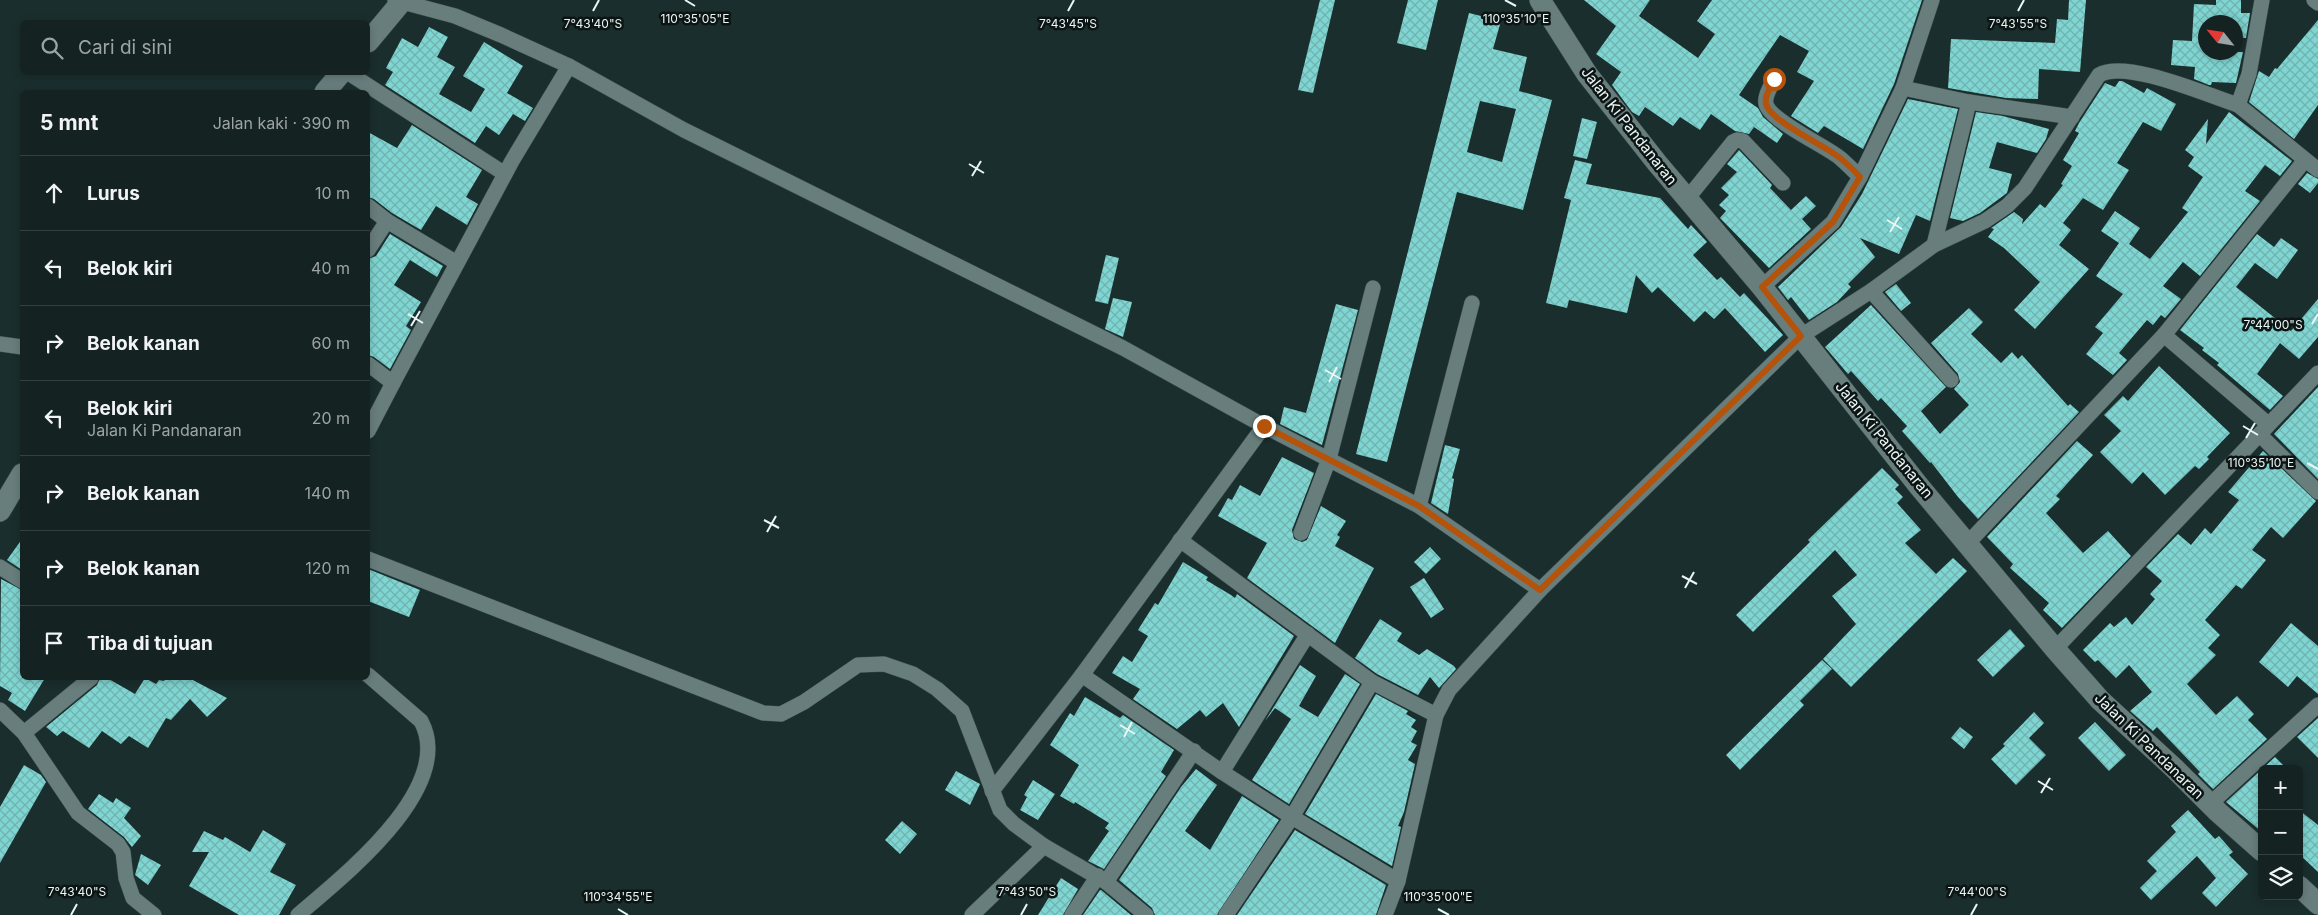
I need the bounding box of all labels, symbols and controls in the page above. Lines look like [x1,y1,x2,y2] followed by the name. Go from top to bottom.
[661,11,729,26] text: 110°35'05"E
[1483,11,1549,26] text: 110°35'10"E
[2198,15,2243,60] north arrow
[564,16,622,31] text: 7°43'40"S
[1039,16,1097,31] text: 7°43'45"S
[1989,16,2047,31] text: 7°43'55"S
[20,20,370,75] search box
[38,34,66,62] icon: search
[78,36,172,59] text: Cari di sini
[1577,63,1682,189] street label: Jalan Ki Pandanaran
[1763,68,1786,91] route start
[40,110,98,135] text: 5 mnt
[213,113,350,133] text: Jalan kaki · 390 m
[40,179,68,207] icon: ahead
[87,182,140,205] text: Lurus
[315,183,350,203] text: 10 m
[40,254,68,282] icon: left
[87,257,172,280] text: Belok kiri
[311,258,350,278] text: 40 m
[2243,317,2303,332] text: 7°44'00"S
[40,329,68,357] icon: right
[87,332,200,355] text: Belok kanan
[311,333,350,353] text: 60 m
[1831,377,1937,502] street label: Jalan Ki Pandanaran
[87,397,172,420] text: Belok kiri
[40,404,68,432] icon: left
[312,408,350,428] text: 20 m
[1253,415,1276,438] route end
[87,420,242,440] text: Jalan Ki Pandanaran
[2228,455,2294,470] text: 110°35'10"E
[40,479,68,507] icon: right
[87,482,200,505] text: Belok kanan
[305,483,350,503] text: 140 m
[40,554,68,582] icon: right
[87,557,200,580] text: Belok kanan
[305,558,350,578] text: 120 m
[40,629,68,657] icon: arrive
[87,632,213,655] text: Tiba di tujuan
[2091,688,2208,803] street label: Jalan Ki Pandanaran
[2258,765,2303,900] map controls
[2258,765,2303,810] button: +
[2258,810,2303,855] button: −
[2258,855,2303,900] button: layers
[48,884,106,899] text: 7°43'40"S
[998,884,1057,899] text: 7°43'50"S
[1947,884,2007,899] text: 7°44'00"S
[584,889,652,904] text: 110°34'55"E
[1403,889,1473,904] text: 110°35'00"E

